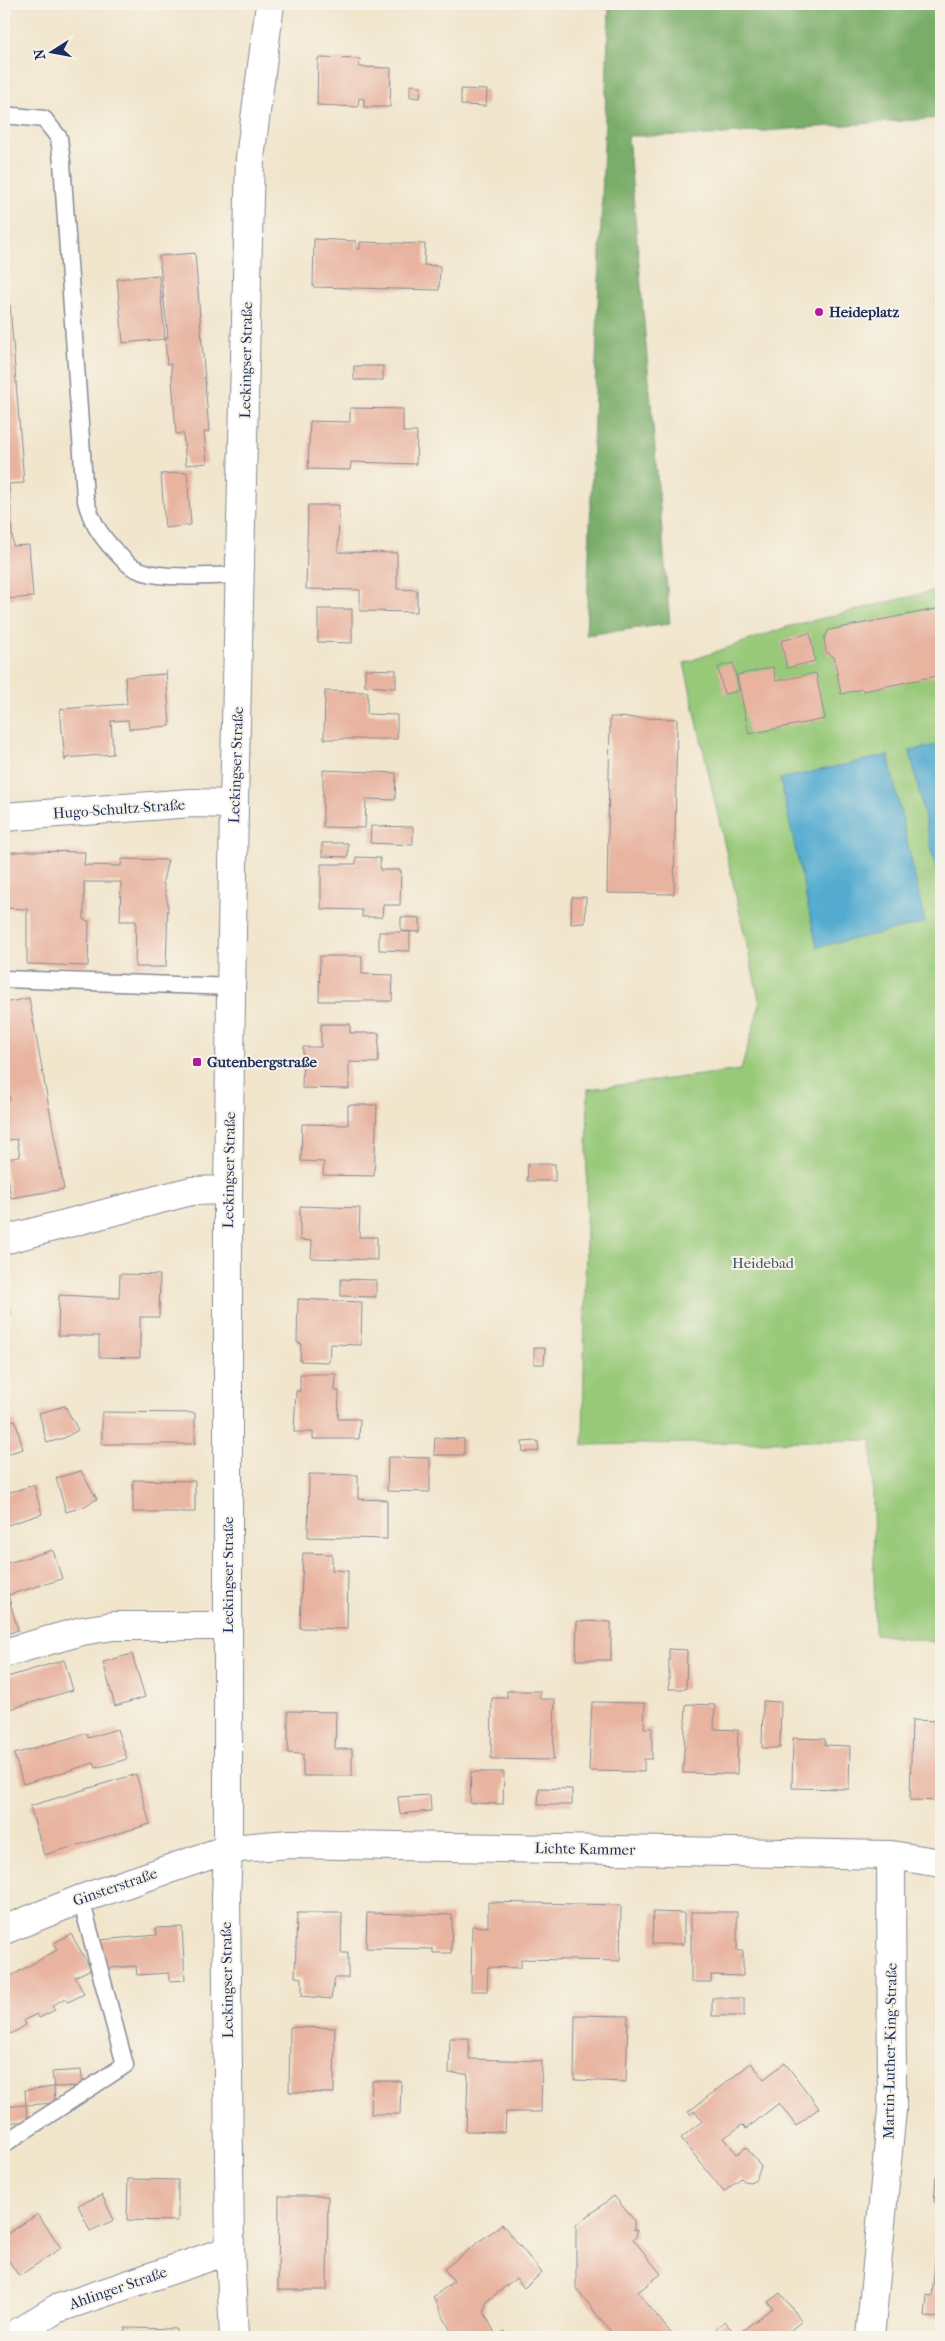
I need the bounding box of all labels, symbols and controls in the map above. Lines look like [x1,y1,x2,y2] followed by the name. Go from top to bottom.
[28,28,78,78] north arrow
[30,47,49,61] text: N
[236,301,256,418] street label: Leckingser Straße
[829,303,899,321] place label: Heideplatz
[813,306,825,318] marker: Heideplatz
[225,706,247,824] street label: Leckingser Straße
[52,795,186,823] street label: Hugo-Schultz-Straße
[207,1053,318,1071] place label: Gutenbergstraße
[191,1056,203,1068] marker: Gutenbergstraße
[219,1111,239,1228] street label: Leckingser Straße
[732,1254,795,1272] park label: Heidebad
[219,1516,237,1633] street label: Leckingser Straße
[534,1839,636,1859] street label: Lichte Kammer
[70,1864,160,1910] street label: Ginsterstraße
[217,1921,237,2038] street label: Leckingser Straße
[879,1962,901,2139] street label: Martin-Luther-King-Straße
[66,2263,170,2314] street label: Ahlinger Straße

